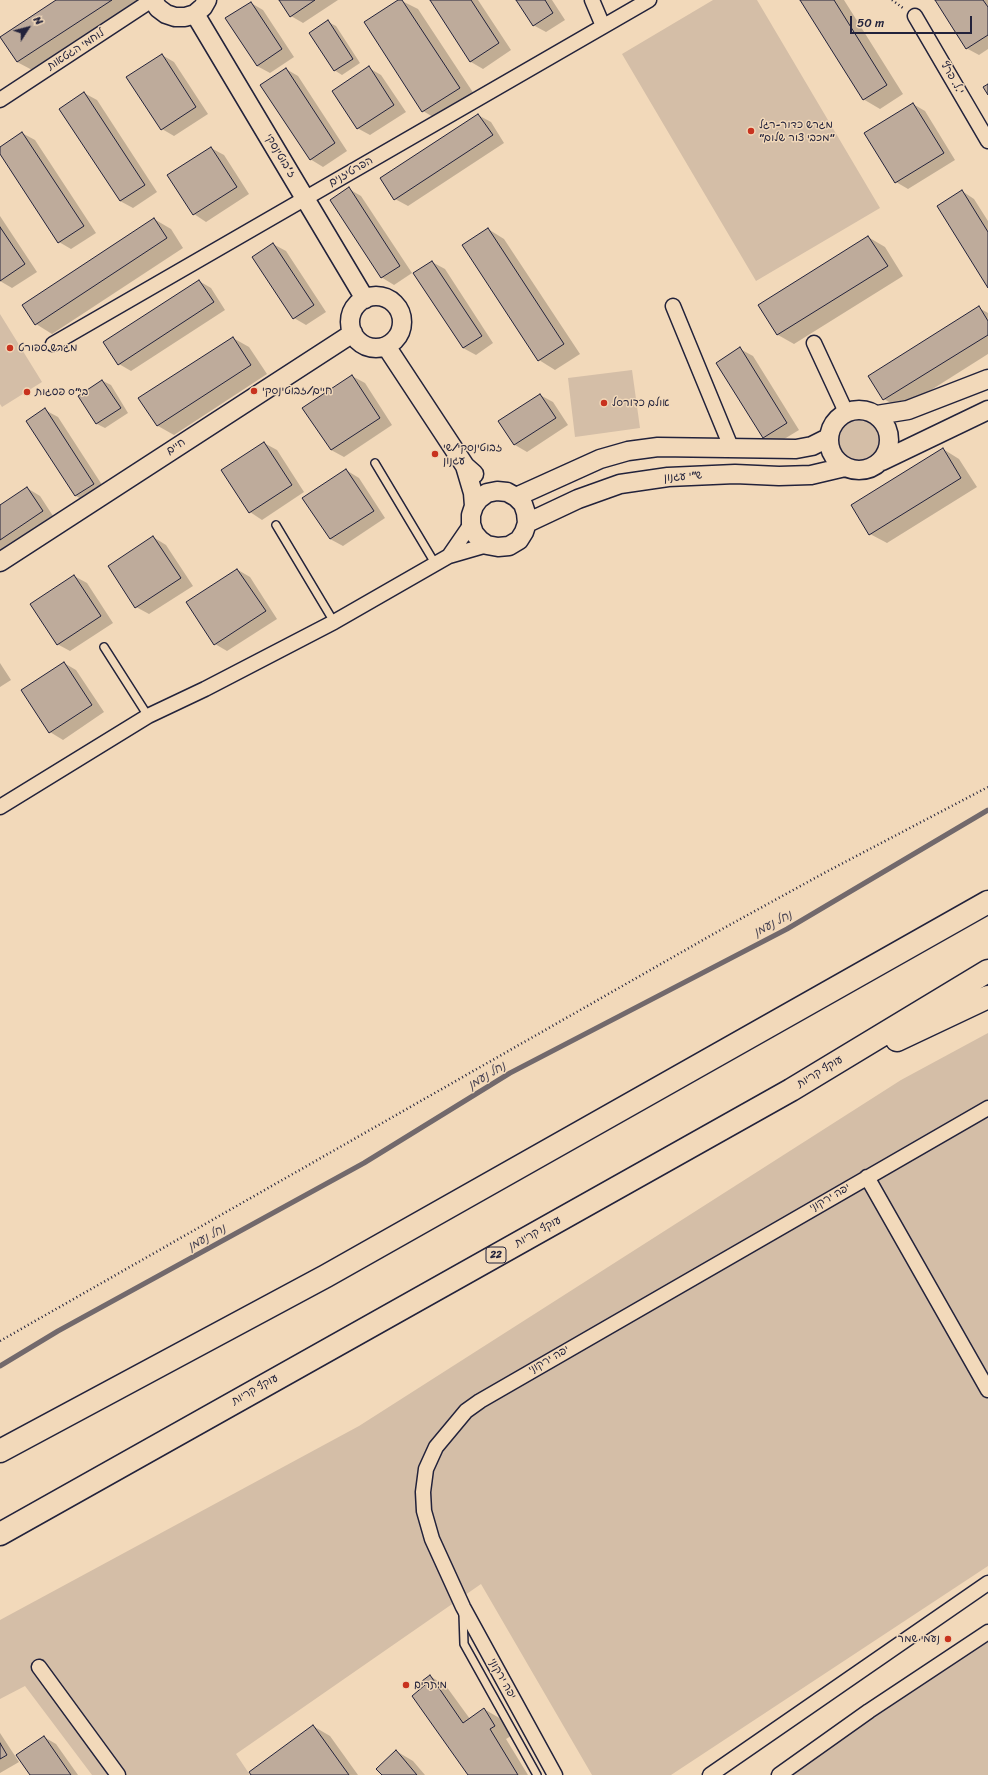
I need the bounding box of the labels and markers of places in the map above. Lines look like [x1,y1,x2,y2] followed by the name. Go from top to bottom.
[759,118,834,144] place label: מגרש כדור-רגל "מכבי צור שלום"
[746,126,756,136] marker: מגרש כדור-רגל "מכבי צור שלום"
[18,341,77,355] place label: מגרש ספורט
[5,343,15,353] marker: מגרש ספורט
[262,384,332,398] place label: חיים/זבוטינסקי
[35,385,88,399] place label: בי"ס פסגות
[249,386,259,396] marker: חיים/זבוטינסקי
[22,387,32,397] marker: בי"ס פסגות
[612,396,669,410] place label: אולם כדורסל
[599,398,609,408] marker: אולם כדורסל
[443,441,502,467] place label: זבוטינסקי/שי עגנון
[430,449,440,459] marker: זבוטינסקי/שי עגנון
[898,1632,940,1646] place label: נעמי שמר
[943,1634,953,1644] marker: נעמי שמר
[414,1678,447,1692] place label: מיתרים
[401,1680,411,1690] marker: מיתרים

